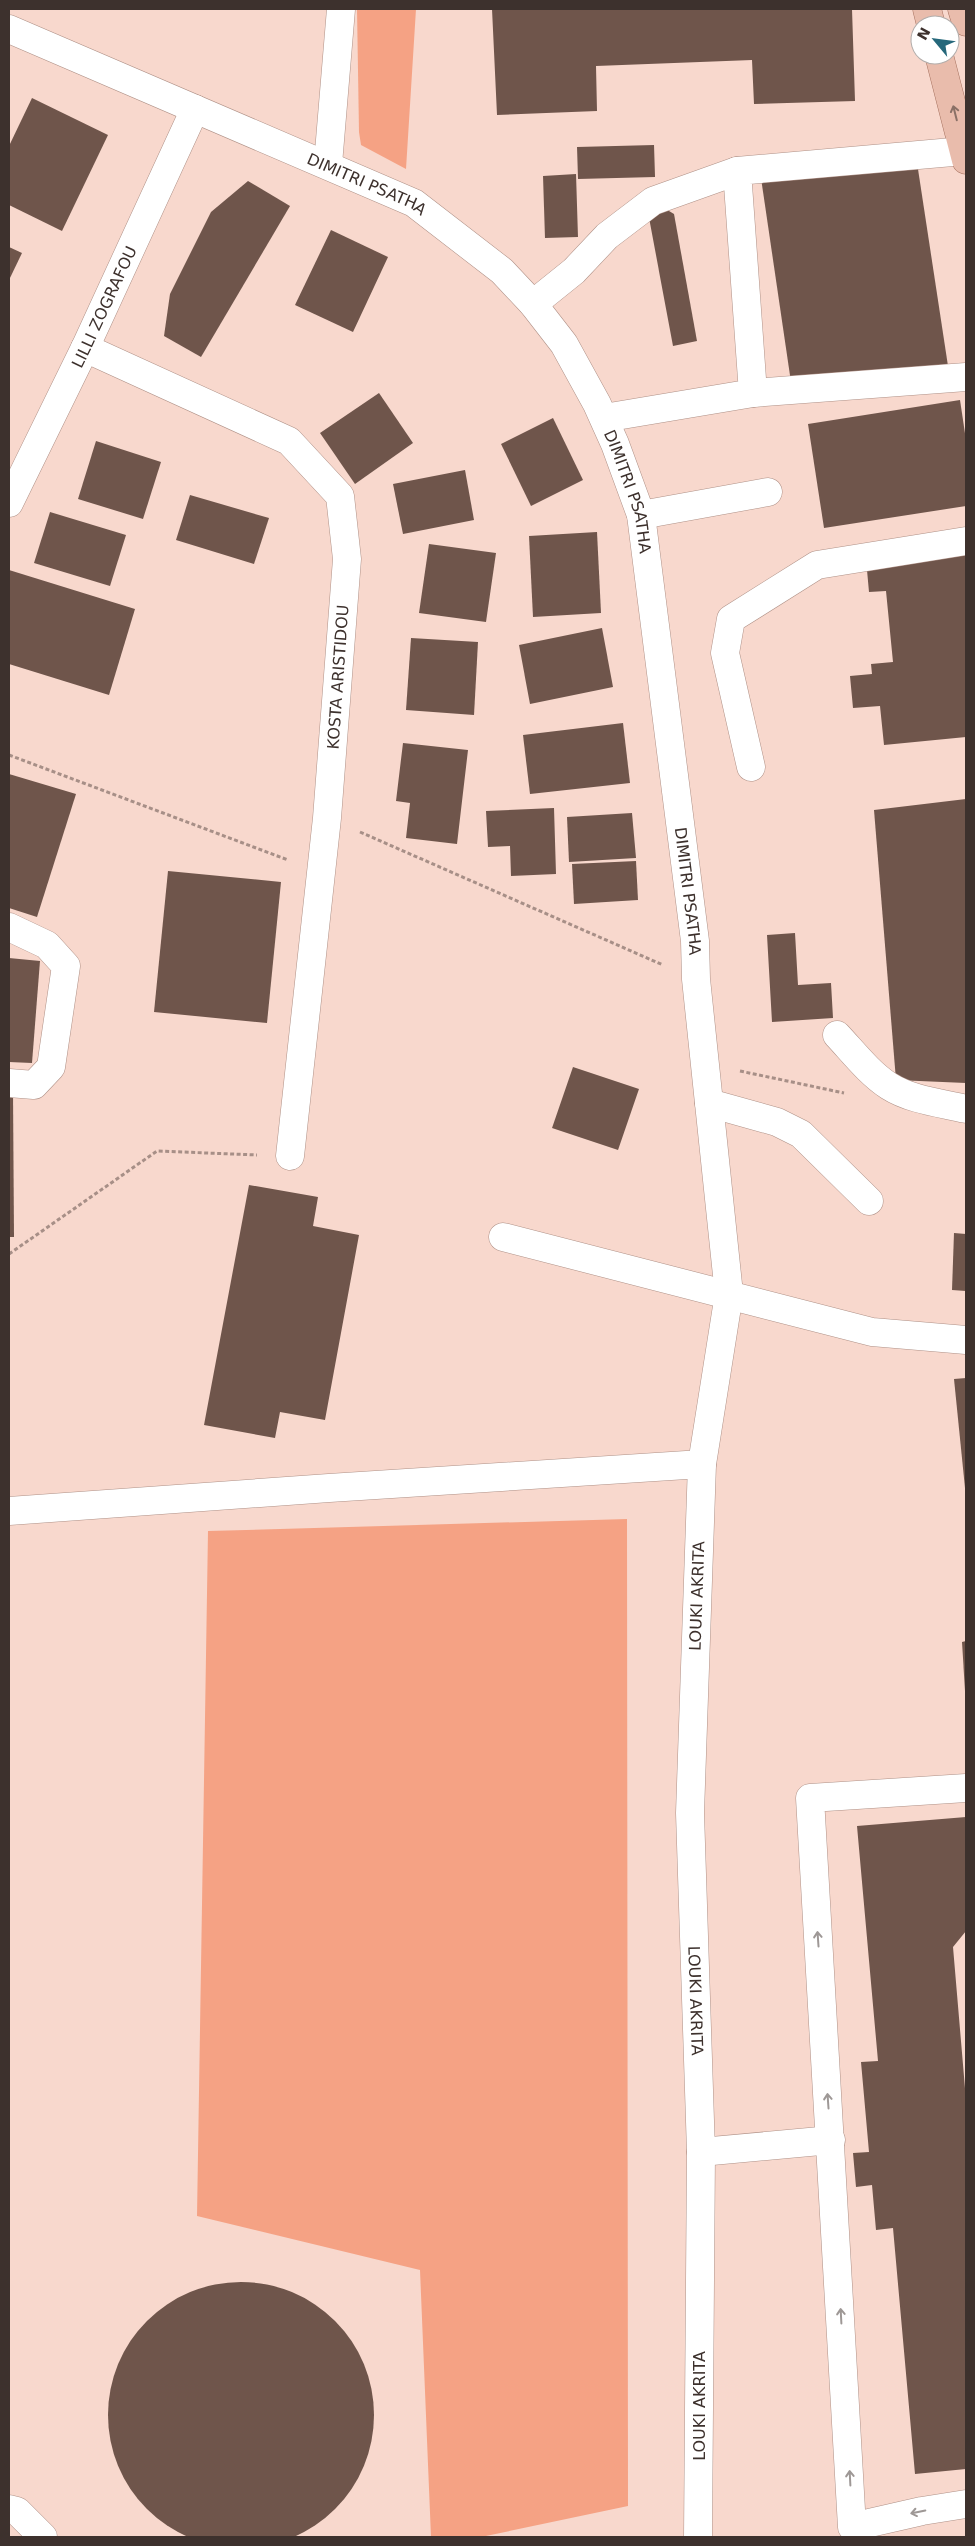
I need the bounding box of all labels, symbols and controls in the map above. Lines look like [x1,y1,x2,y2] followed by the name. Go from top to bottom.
[910,15,960,65] north arrow
[914,25,933,43] text: N
[950,106,959,122] one-way arrow
[304,149,431,219] street label: DIMITRI PSATHA
[67,243,140,371] street label: LILLI ZOGRAFOU
[600,427,655,555] street label: DIMITRI PSATHA
[323,604,353,750] street label: KOSTA ARISTIDOU
[671,826,705,955] street label: DIMITRI PSATHA
[686,1541,708,1651] street label: LOUKI AKRITA
[814,1932,823,1948] one-way arrow
[685,1945,707,2056] street label: LOUKI AKRITA
[824,2094,833,2110] one-way arrow
[836,2308,845,2324] one-way arrow
[690,2351,709,2461] street label: LOUKI AKRITA
[845,2471,854,2487] one-way arrow
[911,2508,927,2517] one-way arrow

